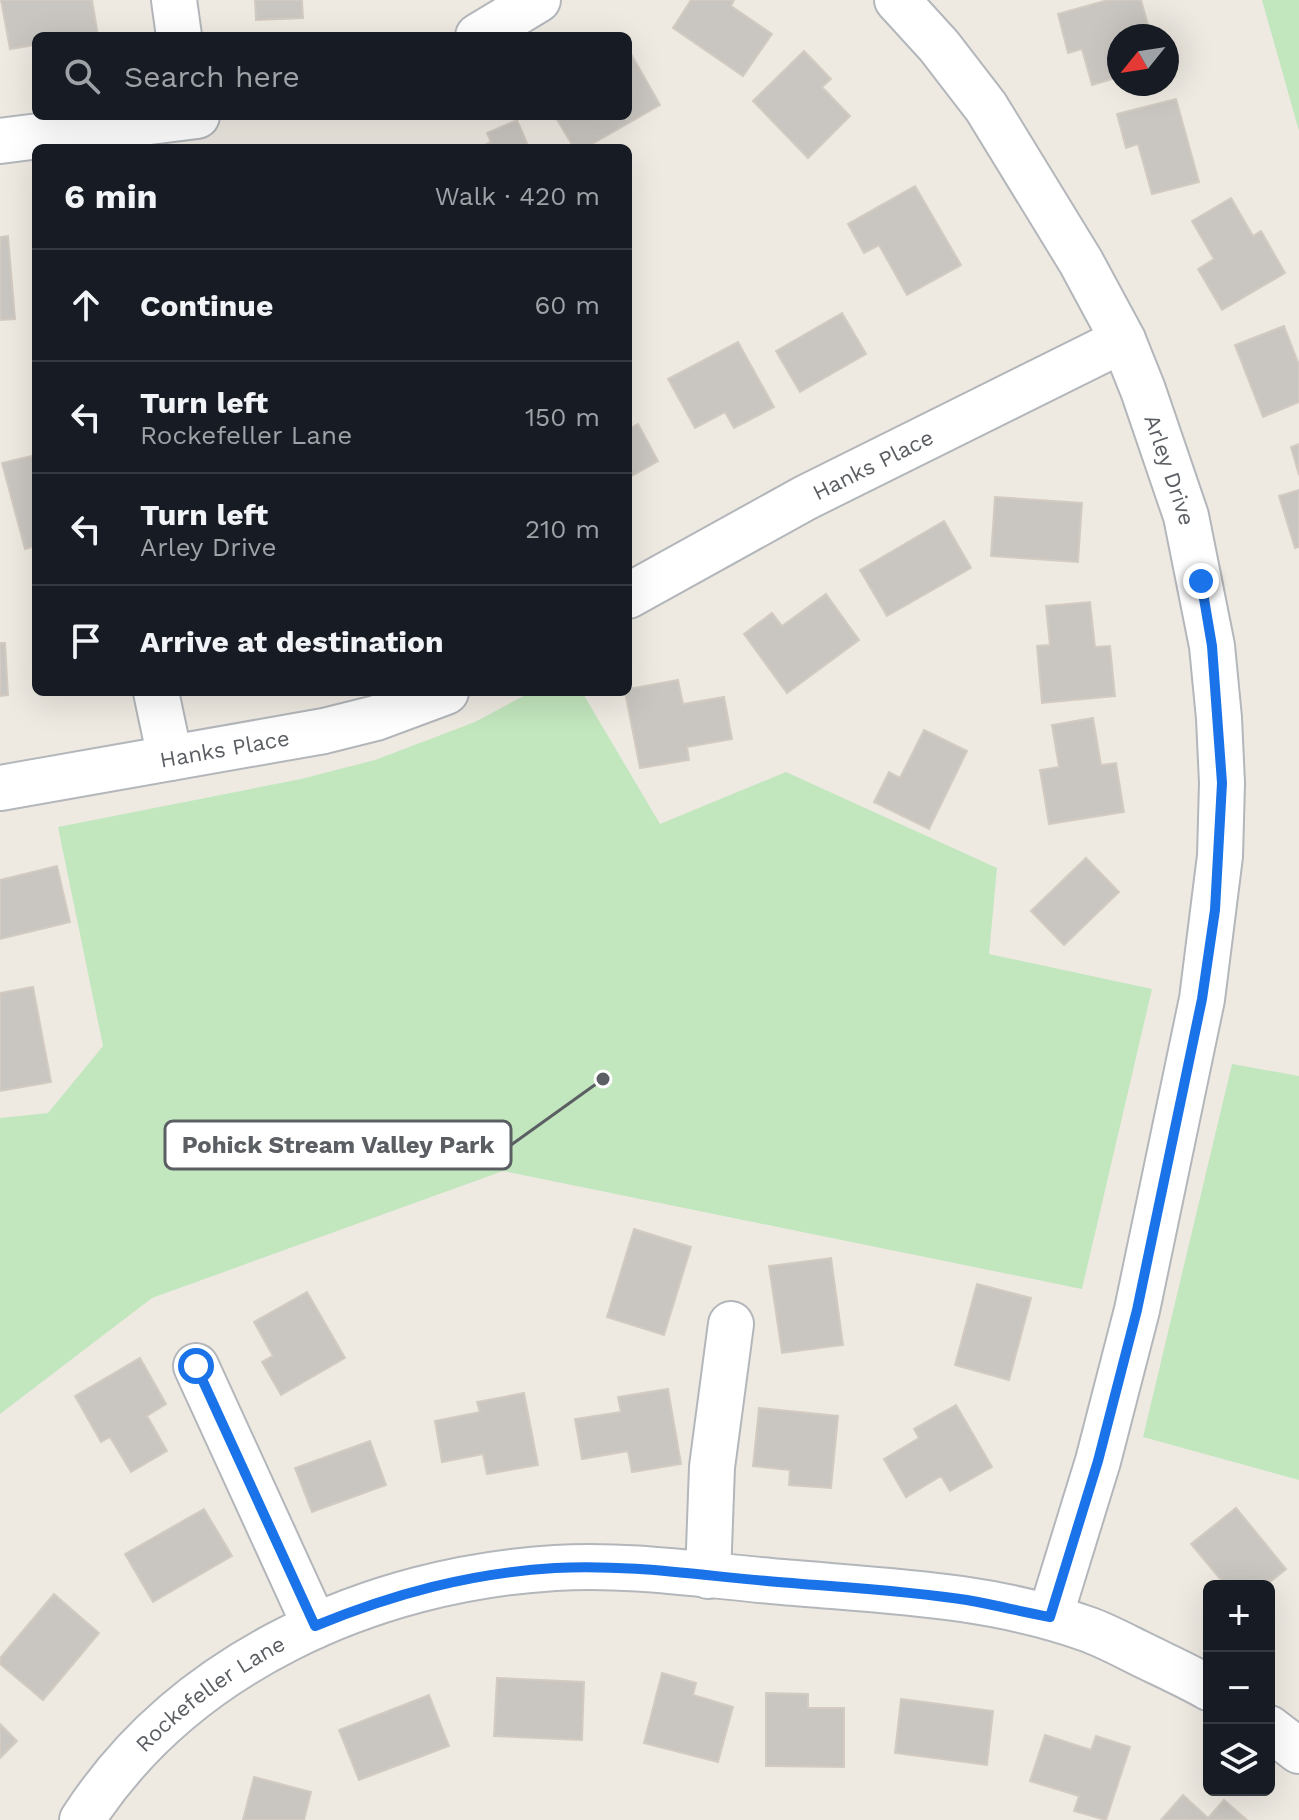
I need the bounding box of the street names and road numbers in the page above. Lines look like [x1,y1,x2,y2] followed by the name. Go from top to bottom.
[1140,411,1200,527] street label: Arley Drive
[809,424,937,505] street label: Hanks Place
[158,725,291,772] street label: Hanks Place
[130,1630,289,1757] street label: Rockefeller Lane

